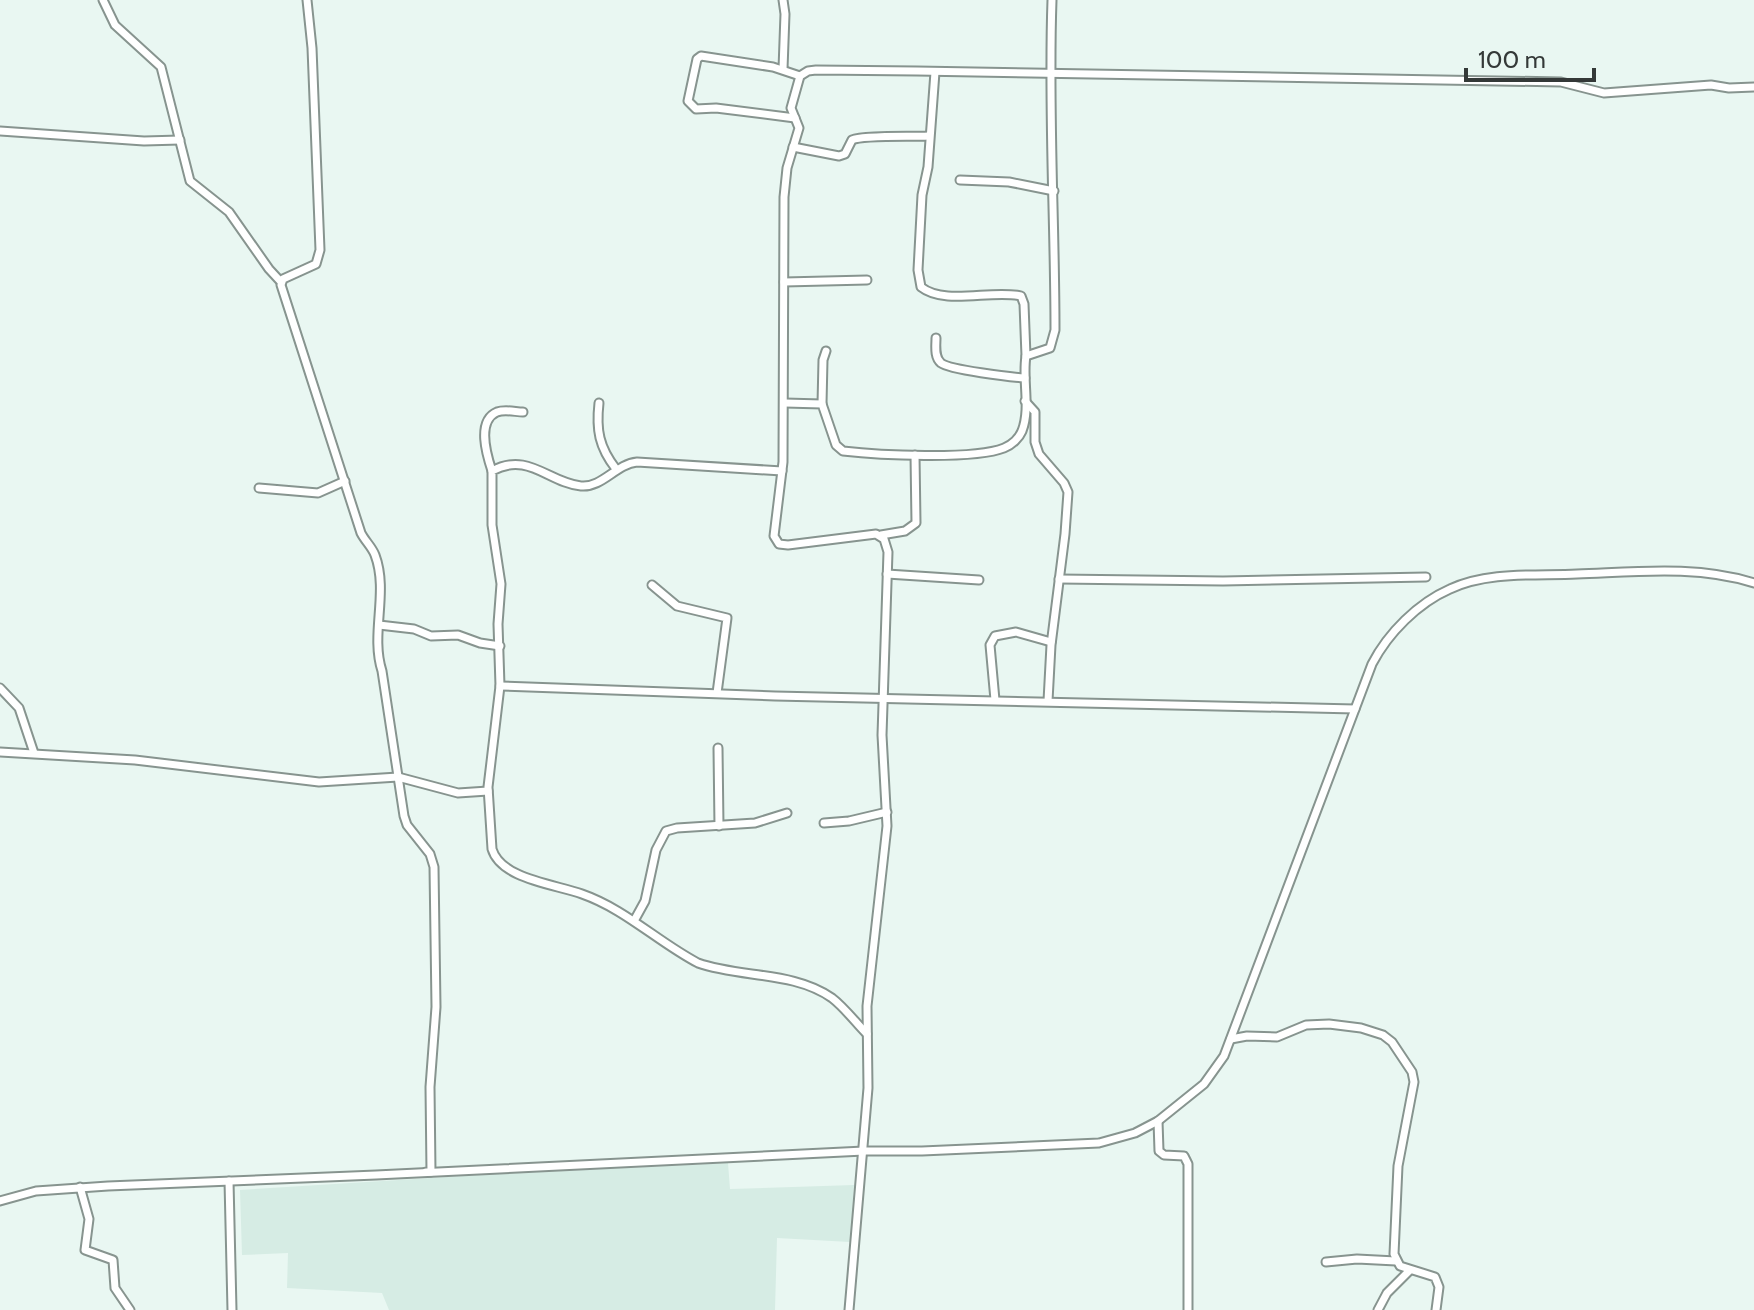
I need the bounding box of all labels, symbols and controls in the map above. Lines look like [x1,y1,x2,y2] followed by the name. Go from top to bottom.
[1466,32,1594,82] scale bar
[1478,45,1546,74] text: 100 m

